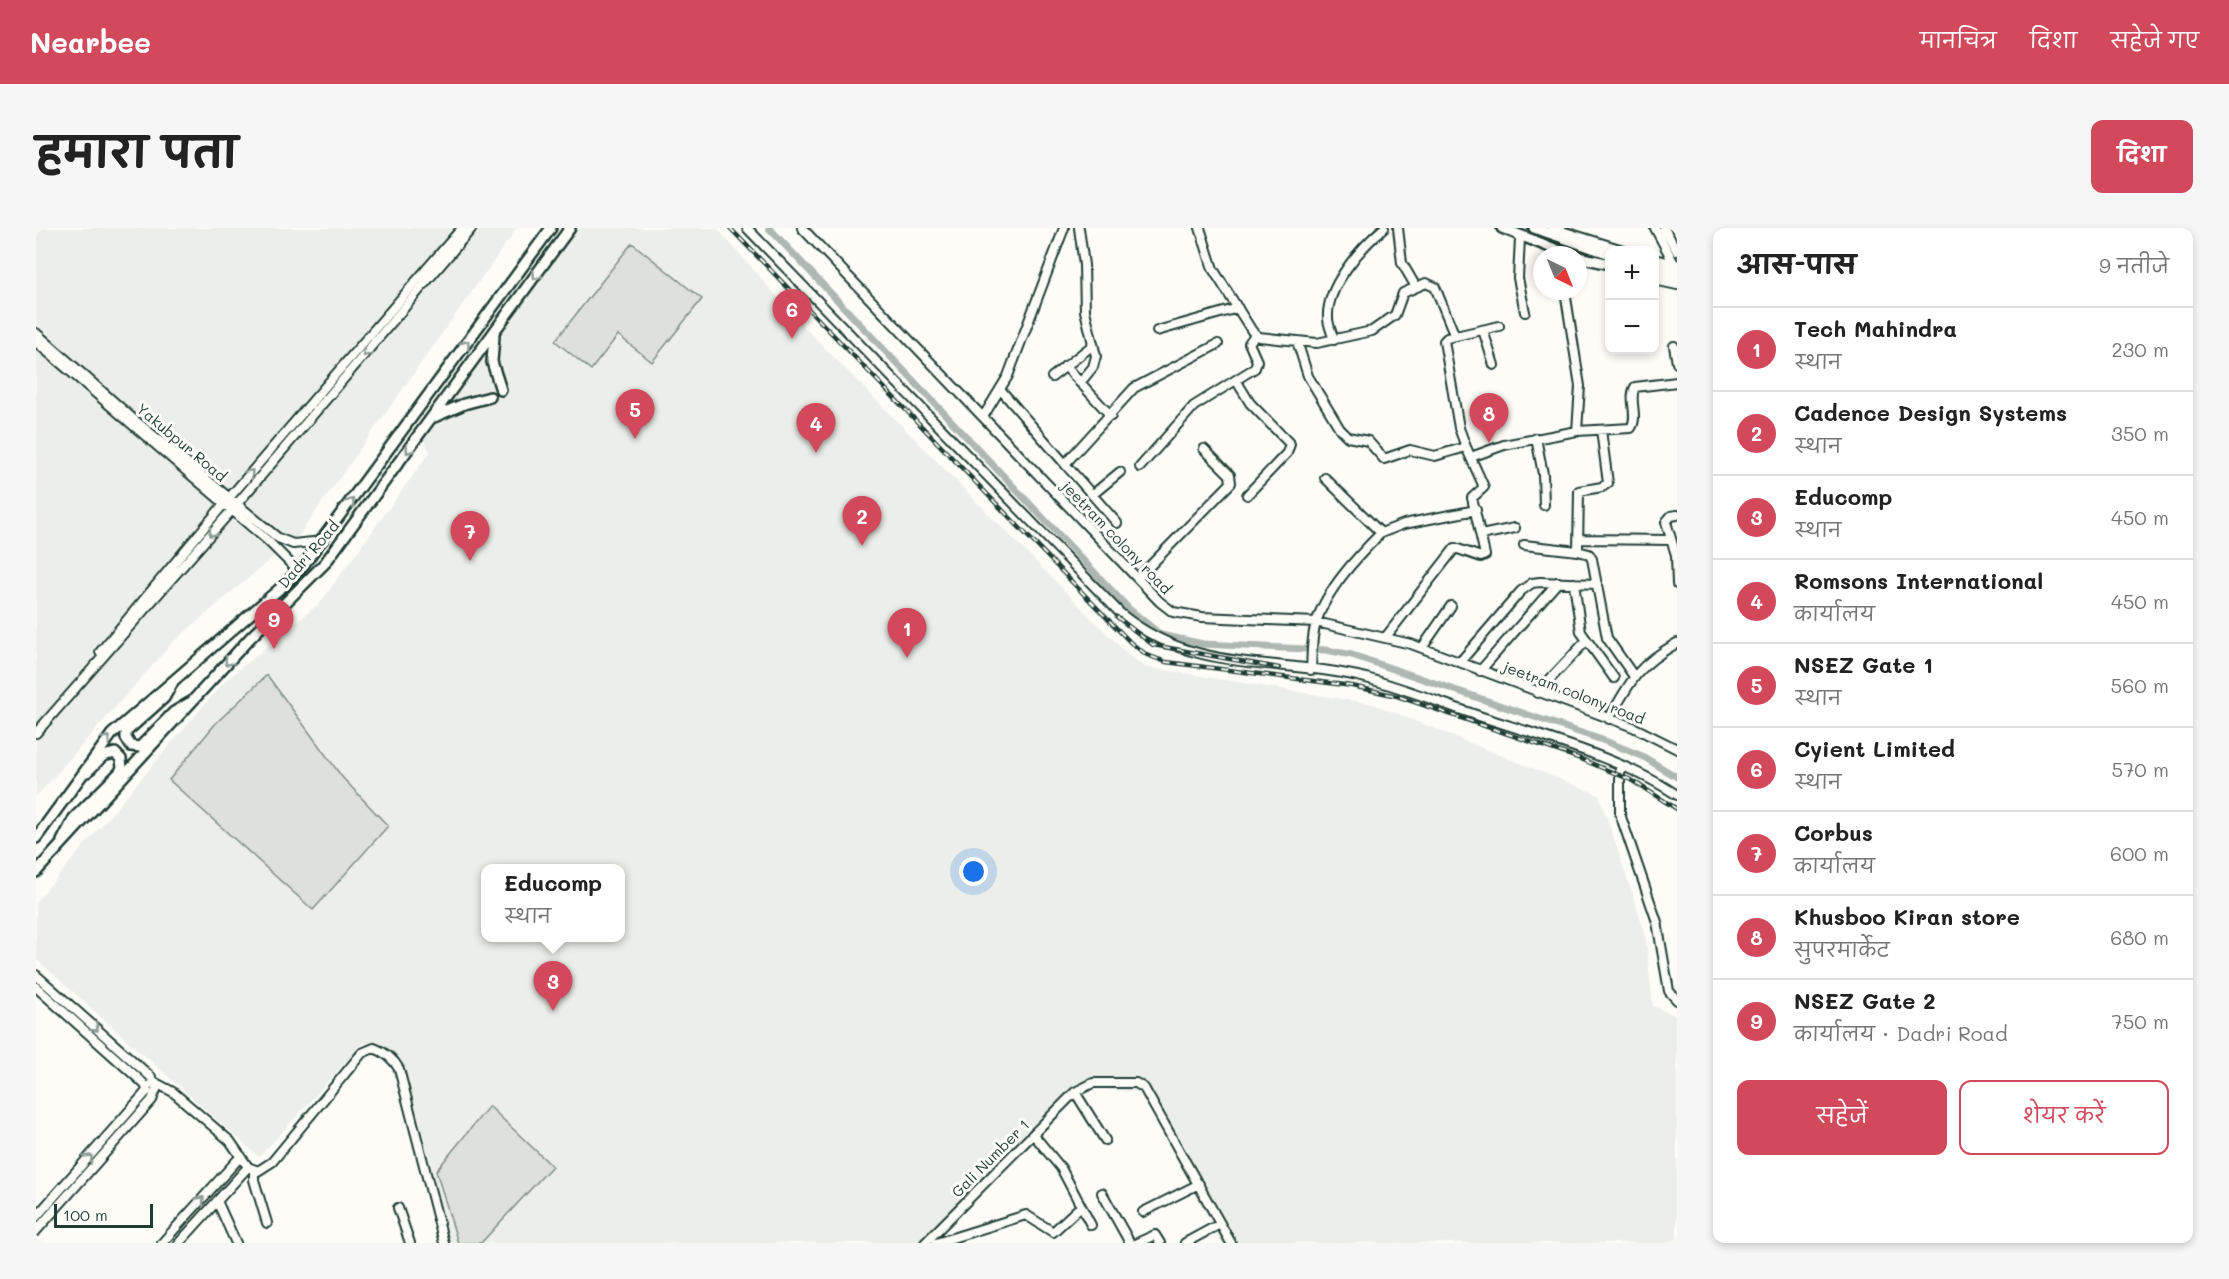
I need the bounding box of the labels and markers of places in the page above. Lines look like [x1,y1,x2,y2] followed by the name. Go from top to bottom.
[772,290,812,339] pin: 6
[616,390,654,439] pin: 5
[1470,394,1508,443] pin: 8
[796,404,836,453] pin: 4
[842,496,882,546] pin: 2
[450,512,490,561] pin: 7
[254,600,294,649] pin: 9
[888,608,926,658] pin: 1
[534,962,572,1011] pin: 3

